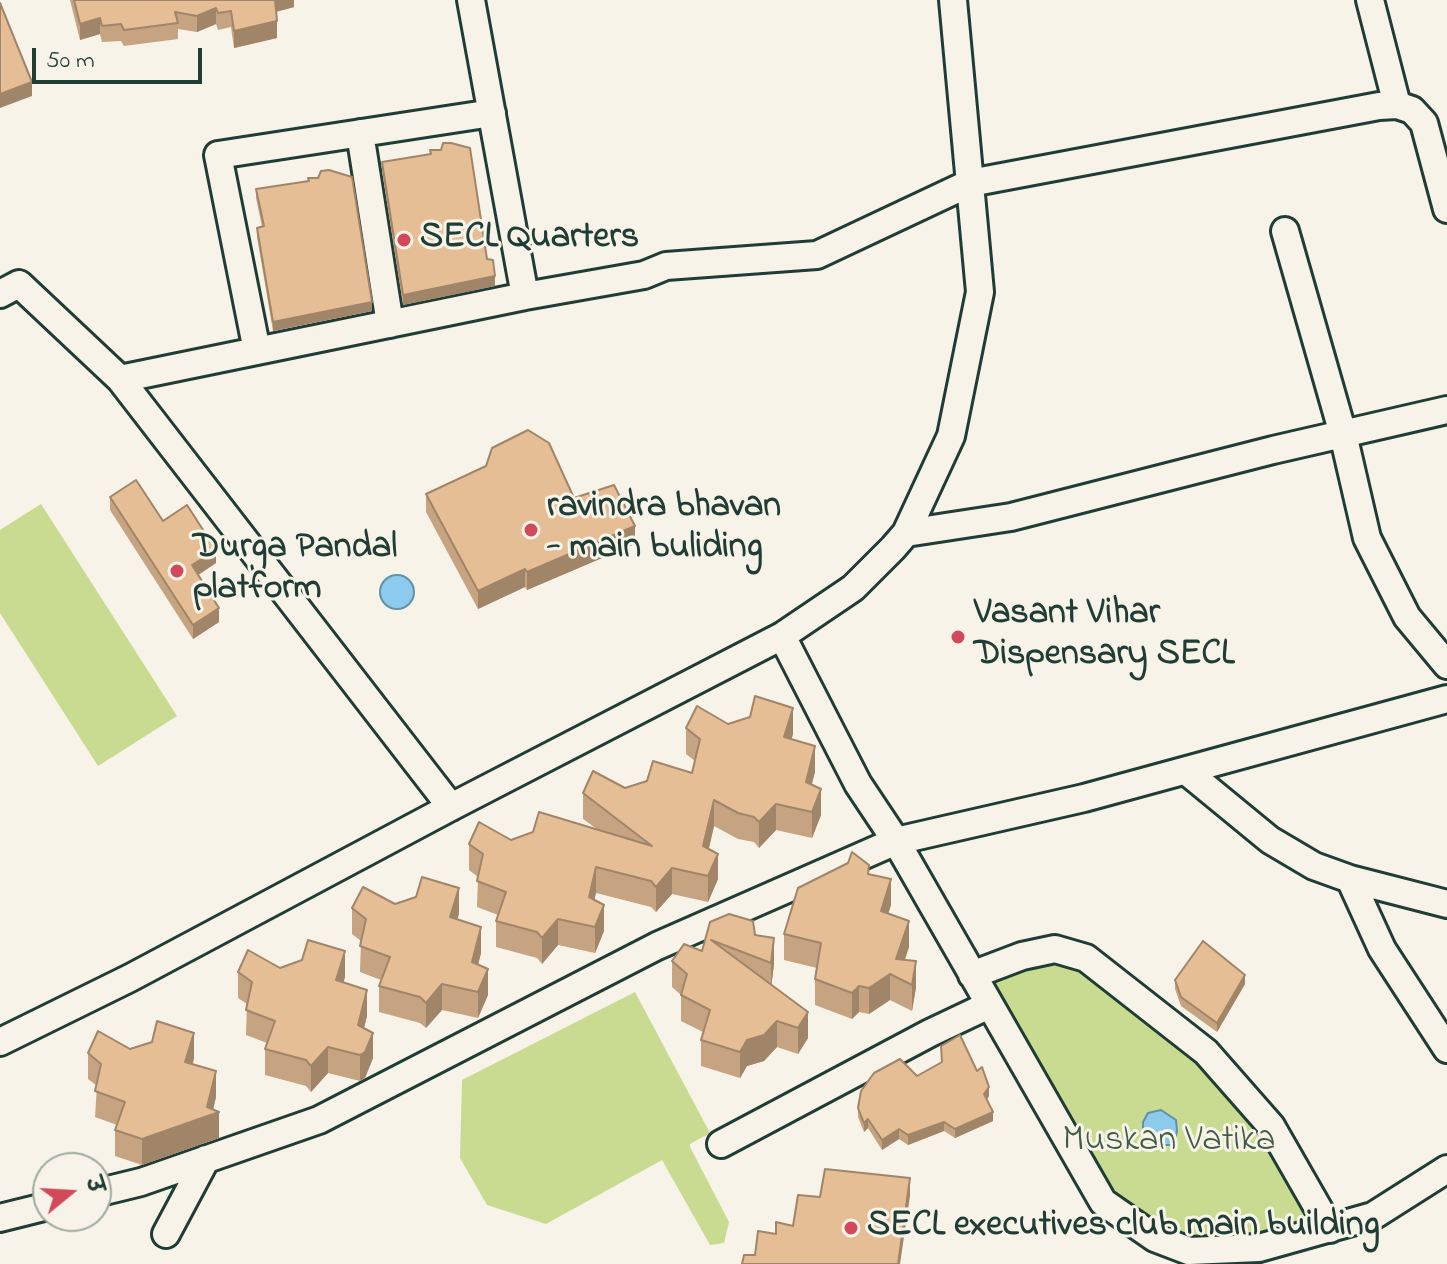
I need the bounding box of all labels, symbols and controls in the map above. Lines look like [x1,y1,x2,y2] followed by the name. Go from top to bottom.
[36,32,206,82] scale bar
[46,44,95,79] text: 50 m
[420,218,639,262] place label: SECL Quarters
[395,231,413,249] marker: SECL Quarters
[547,487,781,572] place label: ravindra bhavan - main buliding
[522,521,540,539] marker: ravindra bhavan - main buliding
[193,528,397,613] place label: Durga Pandal platform
[168,562,186,580] marker: Durga Pandal platform
[974,594,1235,679] place label: Vasant Vihar Dispensary SECL
[949,628,967,646] marker: Vasant Vihar Dispensary SECL
[1063,1121,1275,1165] park label: Muskan Vatika
[32,1152,112,1232] north arrow
[75,1173,110,1197] text: उ
[867,1206,1380,1250] place label: SECL executives club main building
[842,1219,860,1237] marker: SECL executives club main building

